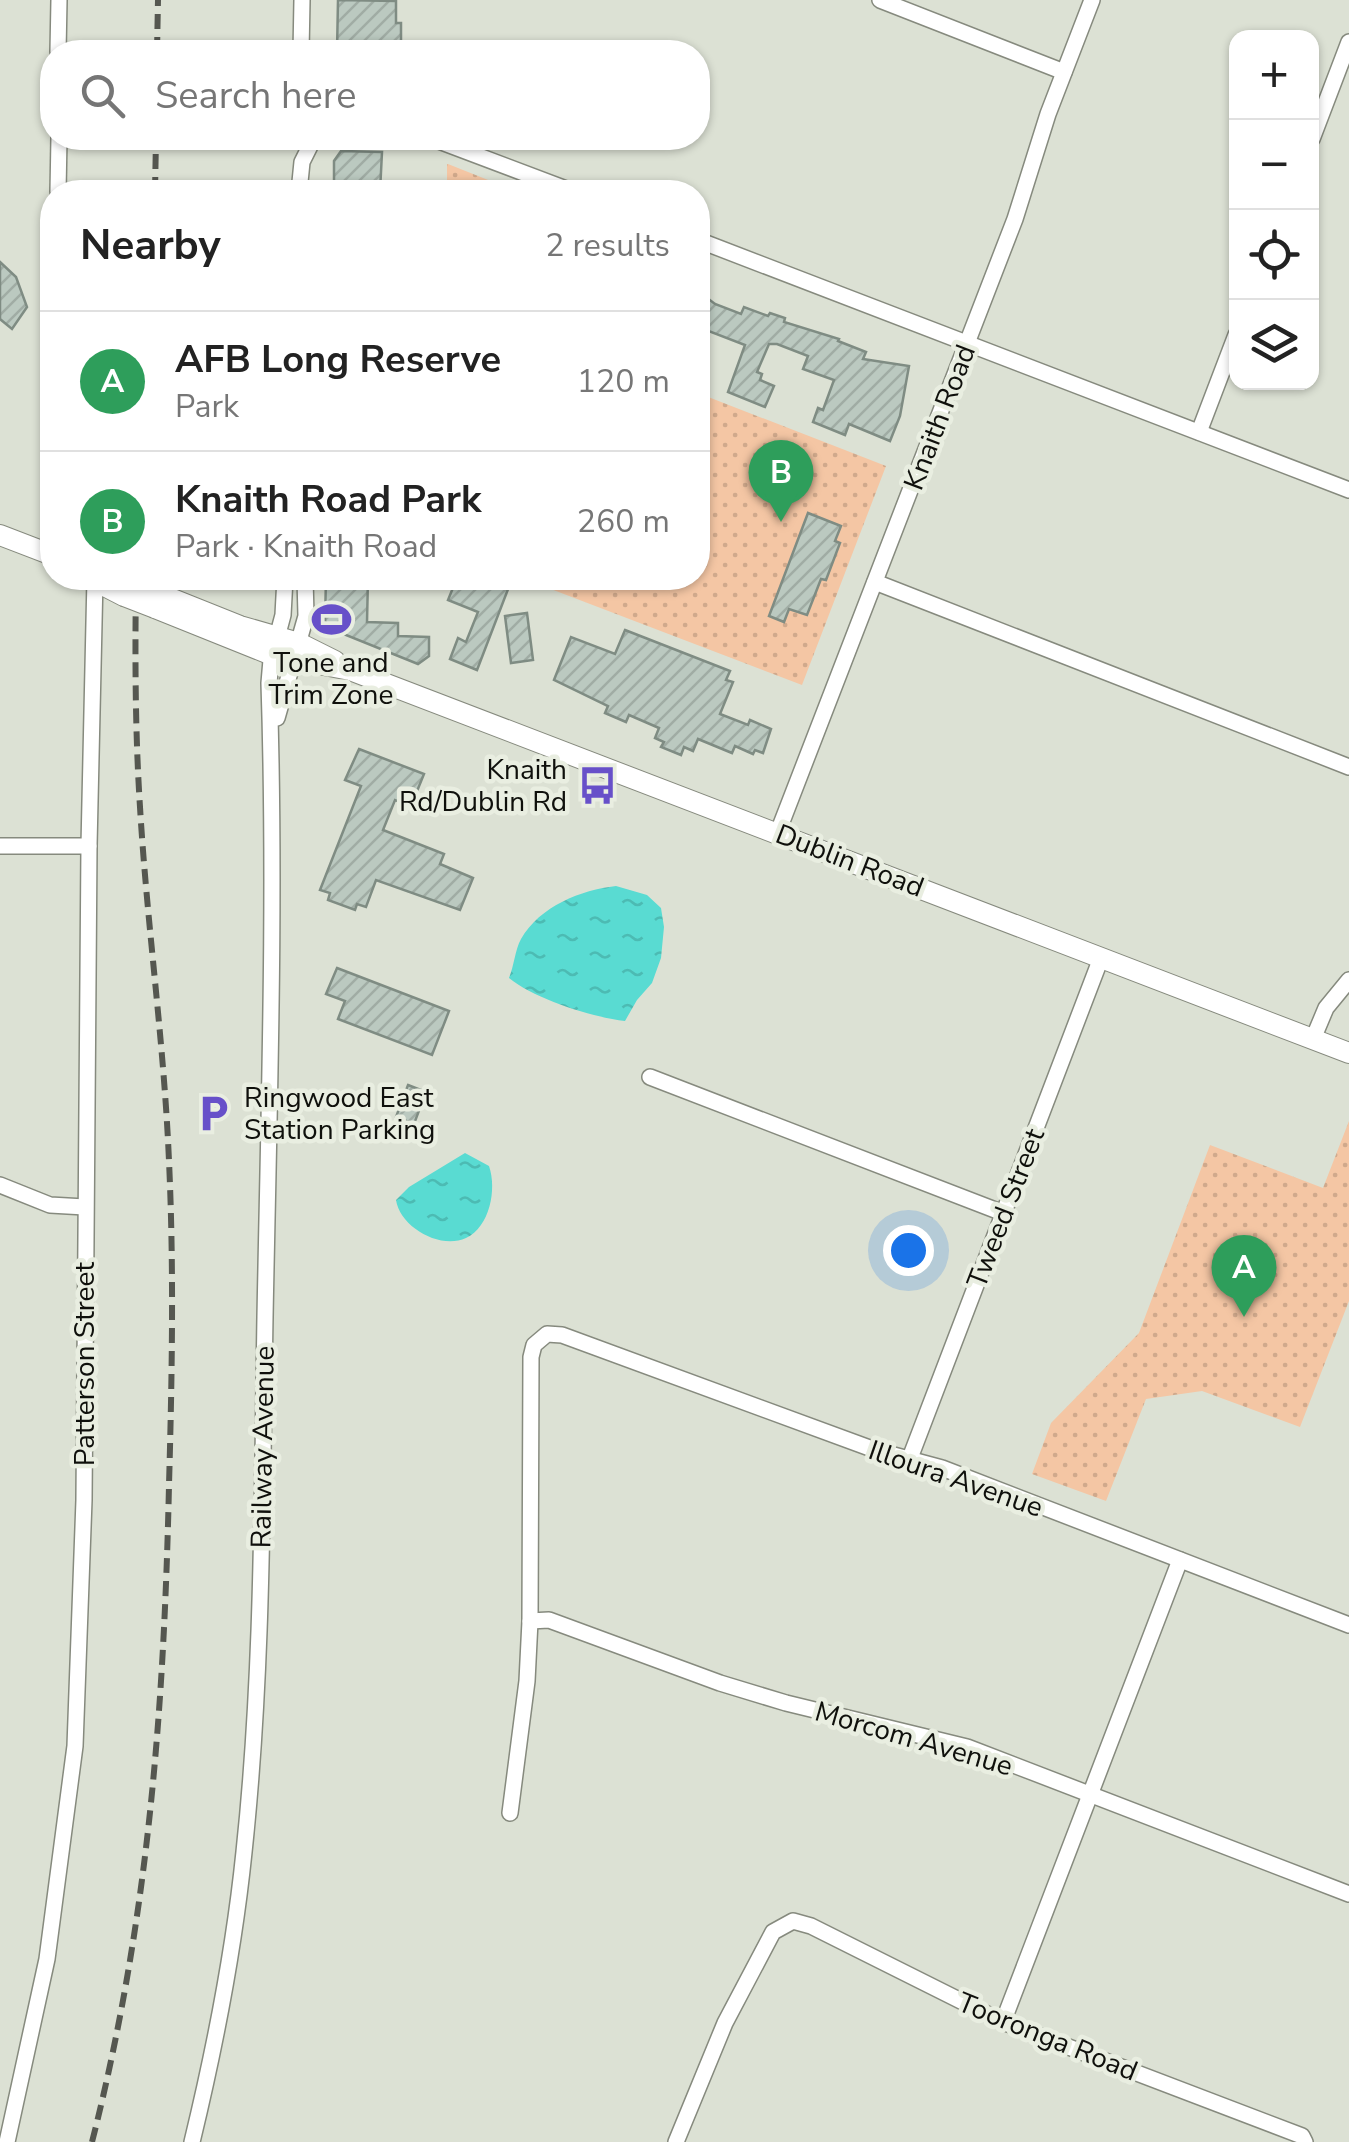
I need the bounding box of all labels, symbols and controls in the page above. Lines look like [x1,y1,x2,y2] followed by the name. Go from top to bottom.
[1229,30,1319,390] map controls
[1229,30,1319,120] button: +
[40,40,710,150] search box
[75,68,130,123] icon: search
[155,70,356,121] text: Search here
[1229,120,1319,210] button: −
[1229,210,1319,300] button: locate
[80,217,221,274] text: Nearby
[545,224,670,267] text: 2 results
[1229,300,1319,390] button: layers
[175,334,501,385] text: AFB Long Reserve
[895,339,985,495] street label: Knaith Road
[101,360,124,403] text: A
[577,360,670,403] text: 120 m
[175,385,239,428] text: Park
[748,440,814,522] pin: B
[175,474,481,525] text: Knaith Road Park
[101,500,124,543] text: B
[577,500,670,543] text: 260 m
[175,525,437,568] text: Park · Knaith Road
[310,599,352,641] sports icon: Tone and Trim Zone
[269,644,393,714] place label: Tone and Trim Zone
[399,751,567,821] place label: Knaith Rd/Dublin Rd
[576,764,618,806] bus stop icon: Knaith Rd/Dublin Rd
[770,815,929,907] street label: Dublin Road
[244,1079,436,1149] place label: Ringwood East Station Parking
[193,1092,235,1134] parking icon: Ringwood East Station Parking
[958,1123,1054,1294] street label: Tweed Street
[883,1225,934,1276] your location
[1212,1234,1276,1317] pin: A
[66,1262,104,1466] street label: Patterson Street
[242,1345,284,1549] street label: Railway Avenue
[863,1431,1048,1527] street label: Illoura Avenue
[810,1693,1017,1785] street label: Morcom Avenue
[952,1984,1143,2090] street label: Tooronga Road

